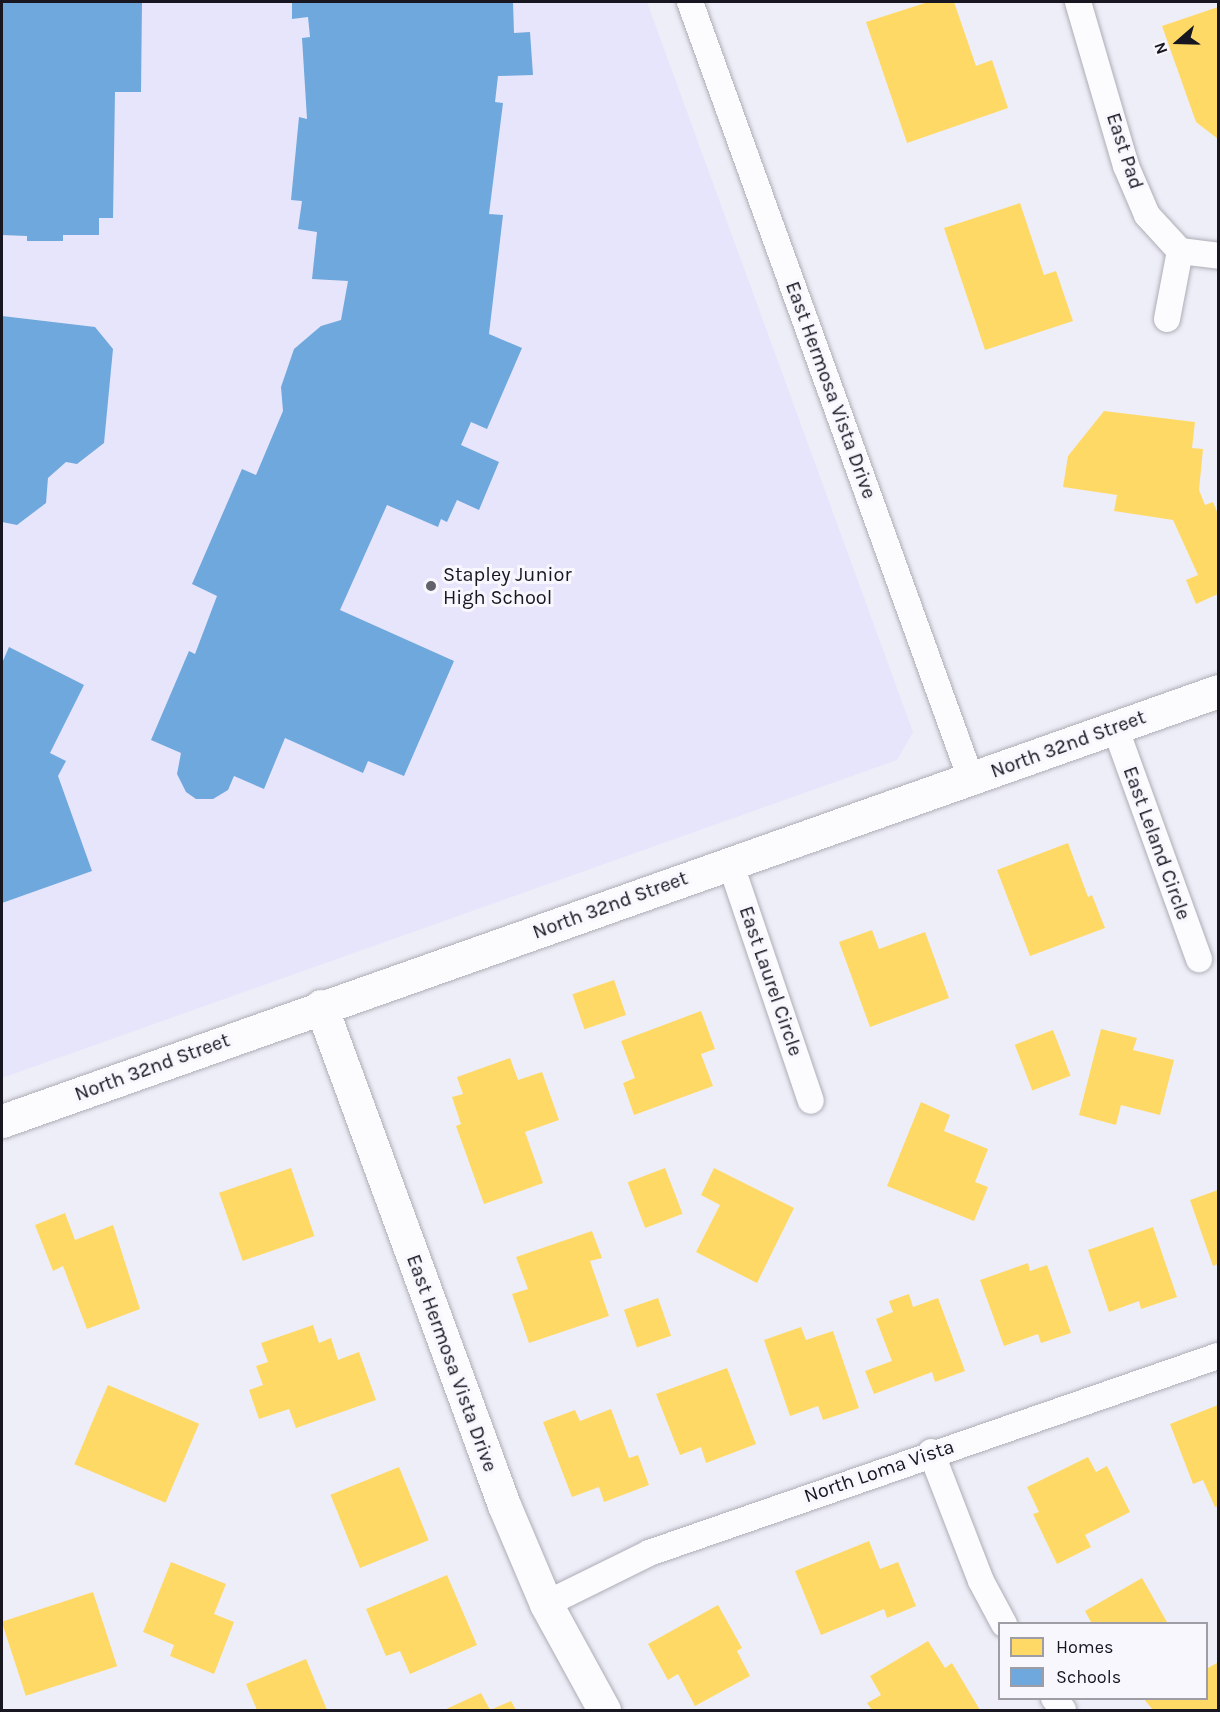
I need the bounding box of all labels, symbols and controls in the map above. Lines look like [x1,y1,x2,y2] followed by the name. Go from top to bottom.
[1148,12,1208,72] north arrow
[1150,40,1172,57] text: N
[1101,110,1149,192] street label: East Pad
[780,278,882,502] street label: East Hermosa Vista Drive
[443,562,572,609] place label: Stapley Junior High School
[424,579,438,593] marker: Stapley Junior High School
[987,705,1149,783] street label: North 32nd Street
[1118,763,1196,923] street label: East Leland Circle
[529,866,691,944] street label: North 32nd Street
[734,903,808,1059] street label: East Laurel Circle
[71,1028,233,1106] street label: North 32nd Street
[401,1251,503,1475] street label: East Hermosa Vista Drive
[801,1434,957,1508] street label: North Loma Vista
[998,1622,1208,1700] legend
[1056,1636,1113,1658] text: Homes
[1056,1666,1121,1688] text: Schools

